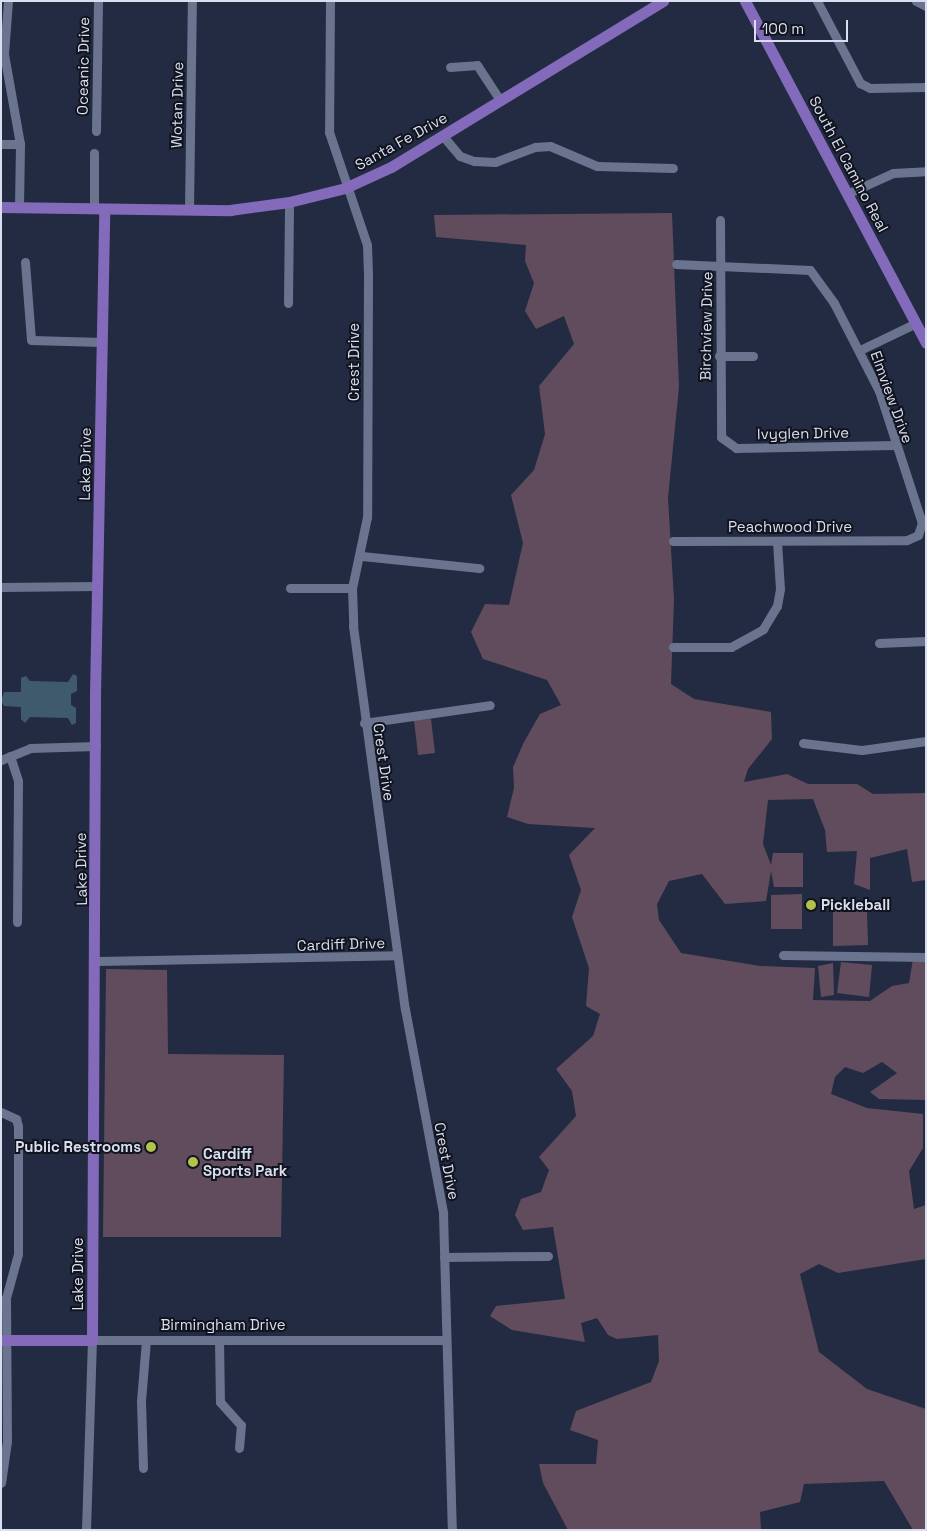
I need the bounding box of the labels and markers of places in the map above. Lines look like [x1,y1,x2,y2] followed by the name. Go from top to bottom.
[821,896,890,914] place label: Pickleball
[805,899,817,911] marker: Pickleball
[15,1138,141,1156] place label: Public Restrooms
[145,1141,157,1153] marker: Public Restrooms
[203,1144,287,1179] place label: Cardiff Sports Park
[187,1156,199,1168] marker: Cardiff Sports Park

